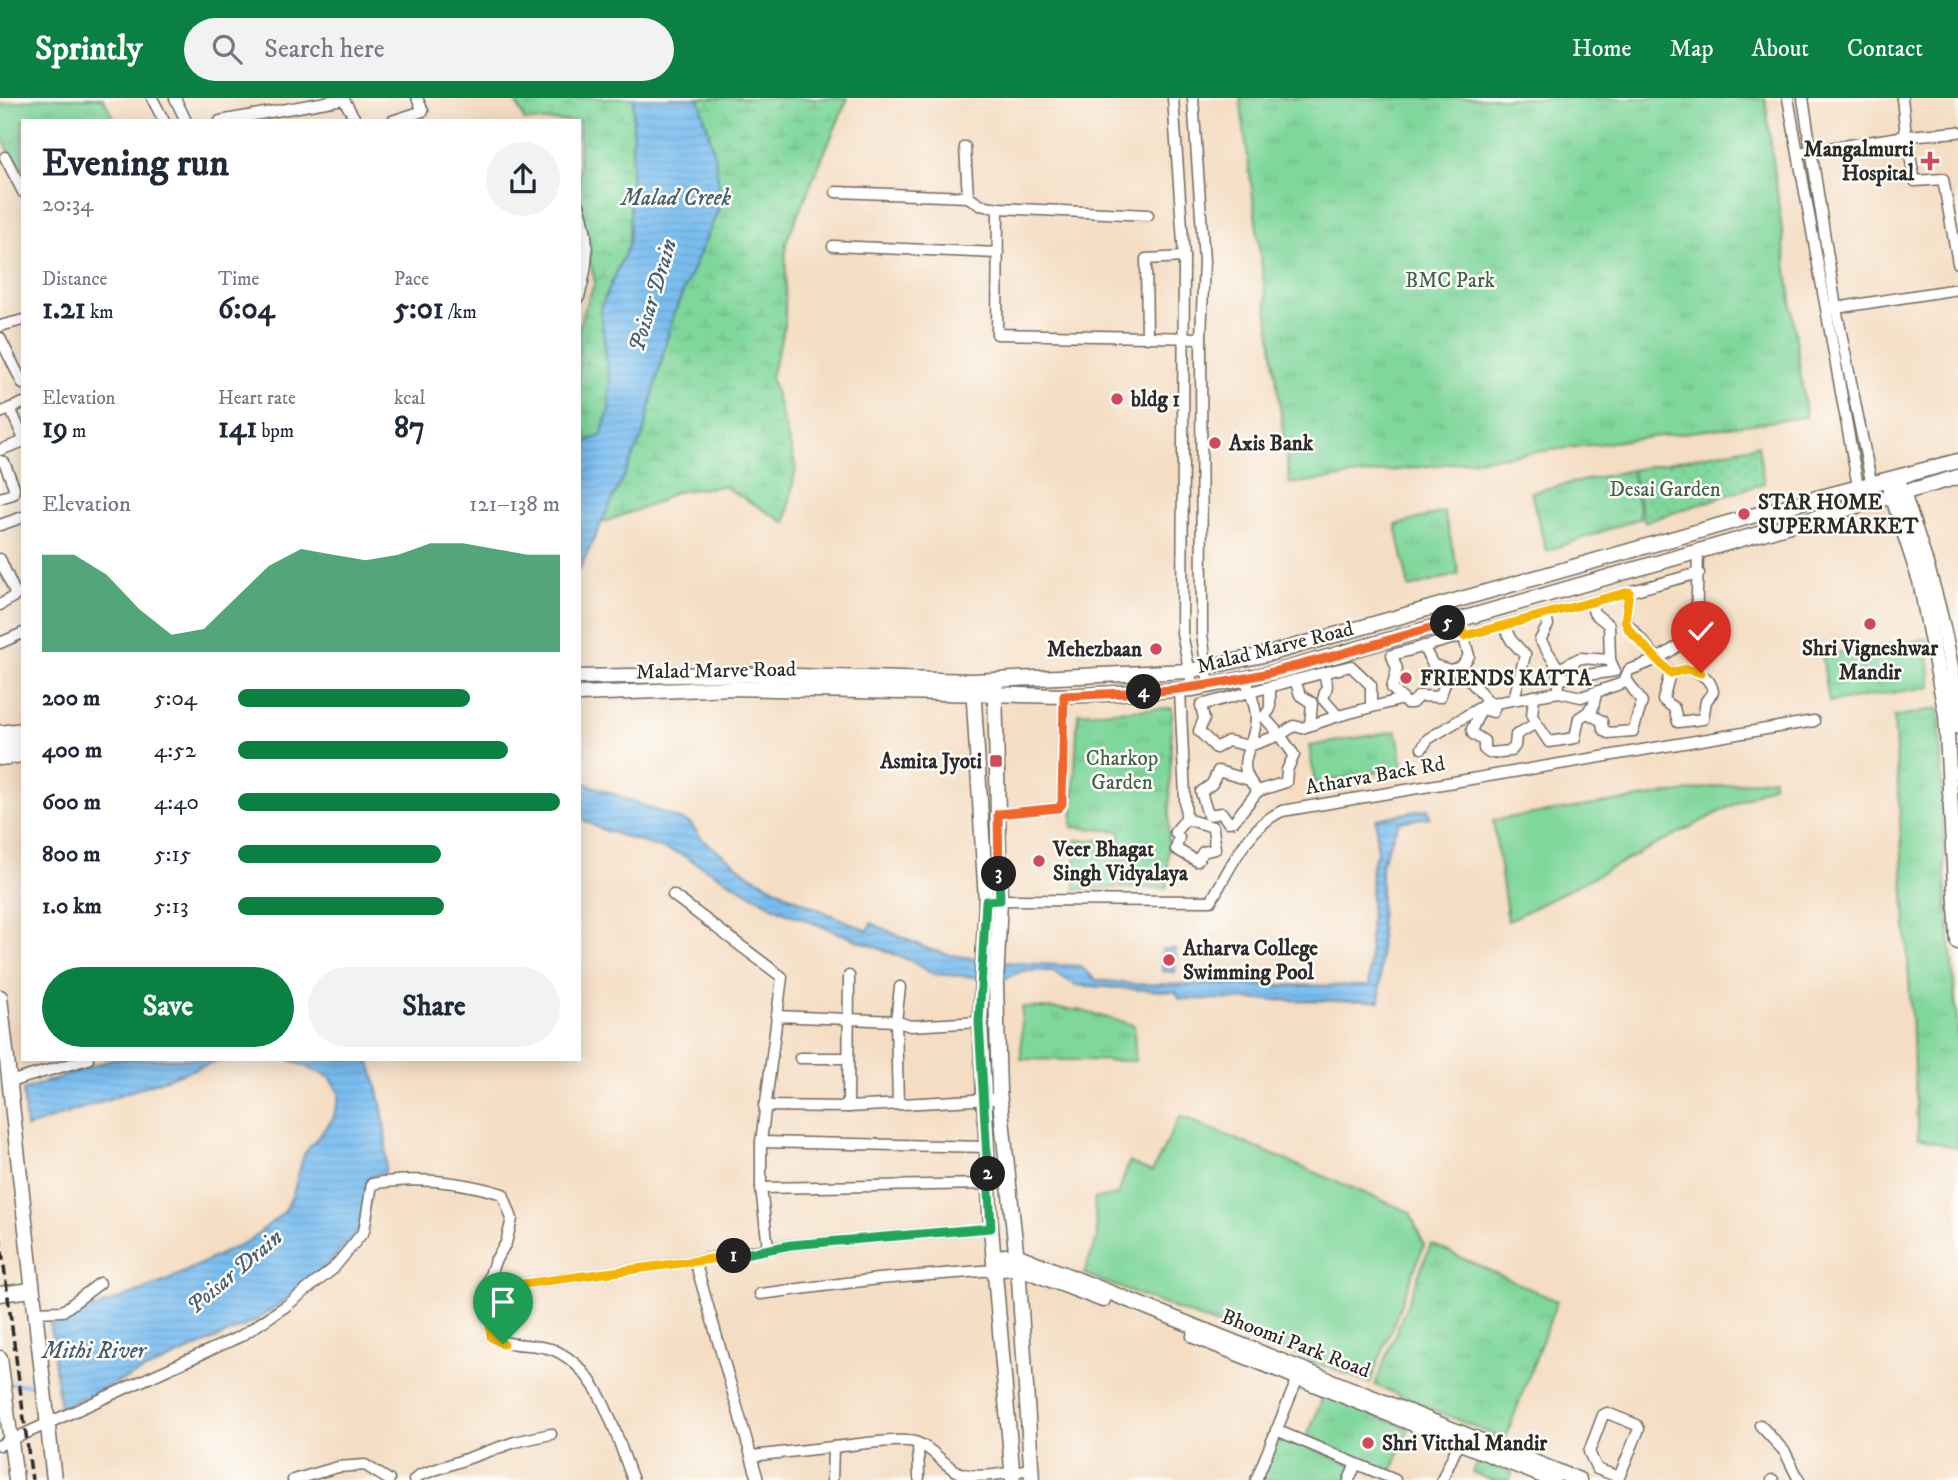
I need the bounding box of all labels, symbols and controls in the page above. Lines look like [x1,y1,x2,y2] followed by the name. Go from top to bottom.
[184,18,674,81] search box
[35,29,142,70] text: Sprintly
[208,30,246,68] icon: search
[264,33,385,66] text: Search here
[1572,34,1631,64] text: Home
[1669,34,1714,64] text: Map
[1752,34,1809,64] text: About
[1847,34,1923,64] text: Contact
[1804,137,1915,187] place label: Mangalmurti Hospital
[42,140,229,188] text: Evening run
[486,142,560,216] button: share
[1920,151,1940,171] marker: Mangalmurti Hospital
[619,184,731,213] water label: Malad Creek
[42,190,94,219] text: 20:34
[622,235,684,356] water label: Poisar Drain
[42,268,107,291] text: Distance
[218,268,259,291] text: Time
[394,268,429,291] text: Pace
[1405,268,1496,294] park label: BMC Park
[42,291,86,328] text: 1.21
[218,291,275,328] text: 6:04
[394,291,444,328] text: 5:01
[86,301,114,324] text: km
[444,301,477,324] text: /km
[42,387,116,410] text: Elevation
[218,387,296,410] text: Heart rate
[394,387,425,410] text: kcal
[1130,387,1180,413] place label: bldg 1
[1109,391,1125,407] marker: bldg 1
[42,410,68,447] text: 19
[218,410,257,447] text: 141
[394,410,425,447] text: 87
[68,420,86,443] text: m
[257,420,294,443] text: bpm
[1228,431,1314,457] place label: Axis Bank
[1207,435,1223,451] marker: Axis Bank
[1609,477,1721,503] park label: Desai Garden
[42,490,131,519] text: Elevation
[469,490,560,519] text: 121–138 m
[1758,490,1919,540] place label: STAR HOME SUPERMARKET
[1736,506,1752,522] marker: STAR HOME SUPERMARKET
[1671,601,1731,673] pin
[1430,606,1466,640] pin: 5
[1443,611,1452,634] text: 5
[1682,612,1720,650] icon: check
[1194,616,1357,680] street label: Malad Marve Road
[1862,616,1878,632] marker: Shri Vigneshwar Mandir
[1802,636,1939,686] place label: Shri Vigneshwar Mandir
[1047,637,1143,663] place label: Mehezbaan
[1148,641,1164,657] marker: Mehezbaan
[636,657,797,685] street label: Malad Marve Road
[1420,666,1592,692] place label: FRIENDS KATTA
[1398,670,1414,686] marker: FRIENDS KATTA
[1126,674,1162,710] pin: 4
[1138,680,1149,703] text: 4
[42,684,100,713] text: 200 m
[154,684,197,713] text: 5:04
[42,736,102,765] text: 400 m
[154,736,196,765] text: 4:52
[1086,746,1158,796] park label: Charkop Garden
[879,749,983,775] place label: Asmita Jyoti
[1303,751,1448,801] street label: Atharva Back Rd
[988,753,1004,769] marker: Asmita Jyoti
[42,788,101,817] text: 600 m
[154,788,199,817] text: 4:40
[1052,837,1189,887] place label: Veer Bhagat Singh Vidyalaya
[42,840,100,869] text: 800 m
[154,840,191,869] text: 5:15
[1031,853,1047,869] marker: Veer Bhagat Singh Vidyalaya
[982,856,1016,892] pin: 3
[995,862,1002,885] text: 3
[42,892,102,921] text: 1.0 km
[154,892,188,921] text: 5:13
[1182,936,1318,986] place label: Atharva College Swimming Pool
[1161,952,1177,968] marker: Atharva College Swimming Pool
[42,967,294,1047] button: Save
[308,967,560,1047] button: Share
[970,1156,1006,1192] pin: 2
[983,1162,992,1185] text: 2
[181,1223,289,1321] water label: Poisar Drain
[716,1238,752,1274] pin: 1
[730,1244,737,1267] text: 1
[473,1272,533,1344] pin
[484,1283,522,1321] icon: arrive
[1217,1304,1374,1384] street label: Bhoomi Park Road
[40,1337,148,1366] water label: Mithi River
[1382,1431,1548,1457] place label: Shri Vitthal Mandir
[1360,1435,1376,1451] marker: Shri Vitthal Mandir

